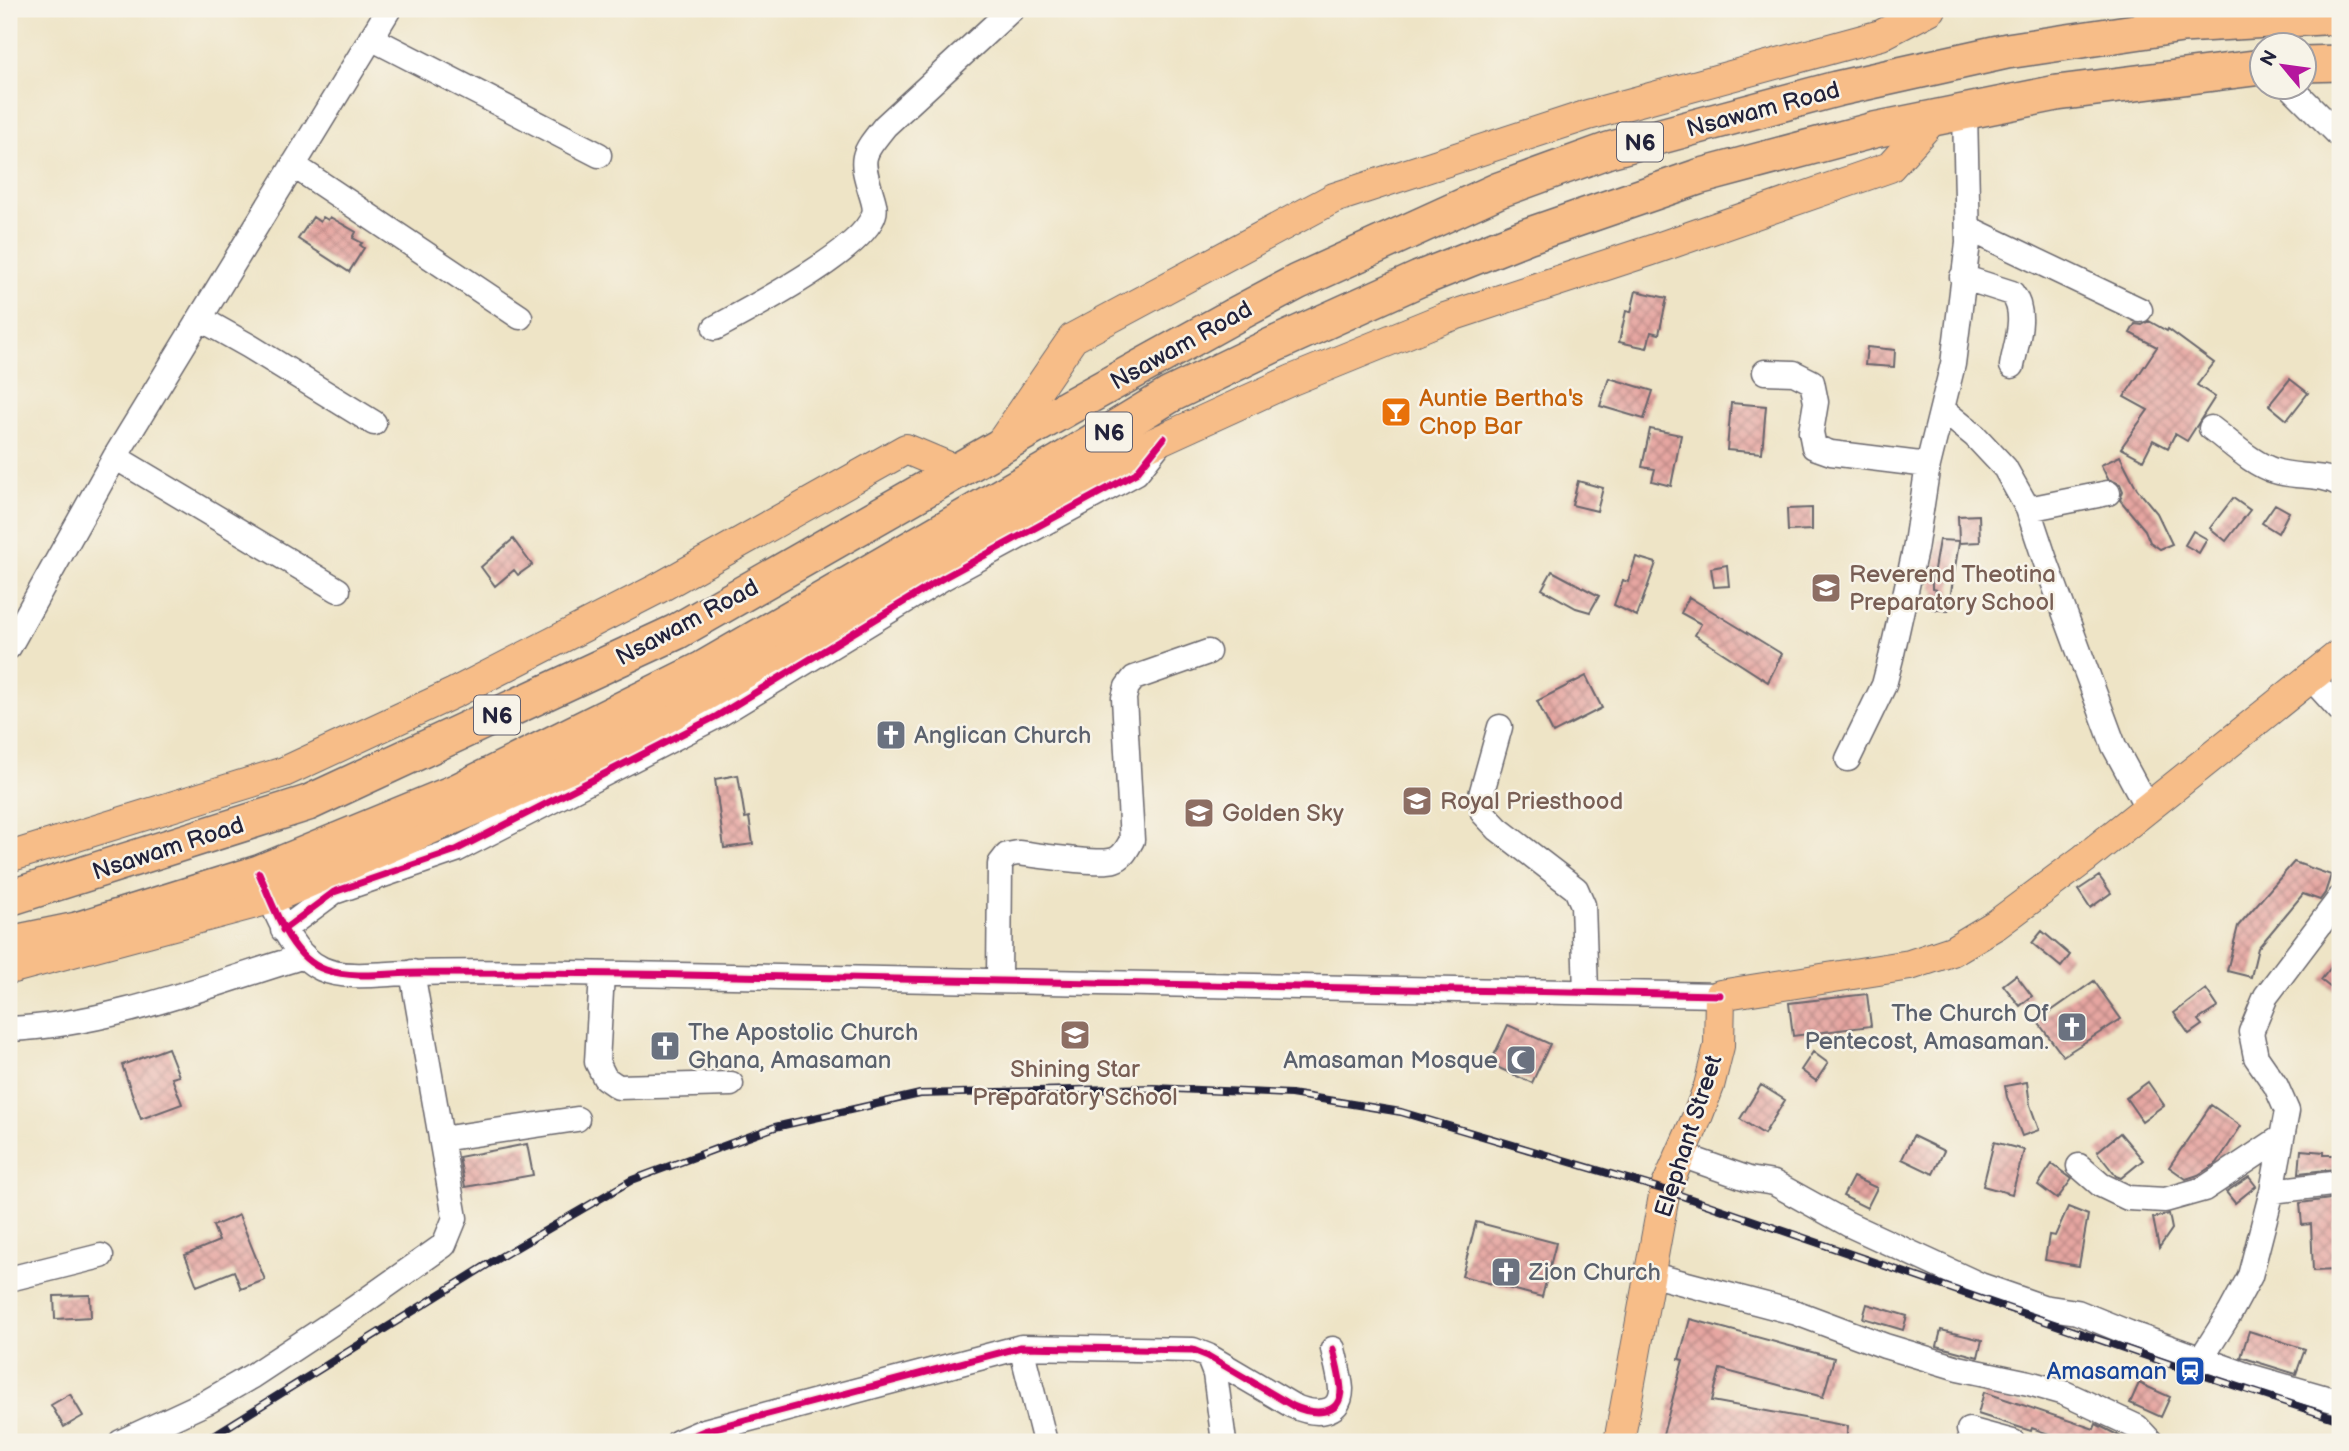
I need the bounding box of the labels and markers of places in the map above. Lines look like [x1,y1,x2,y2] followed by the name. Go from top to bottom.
[1419,384,1584,441] place label: Auntie Bertha's Chop Bar
[1379,395,1413,429] bar icon: Auntie Bertha's Chop Bar
[1849,560,2056,617] place label: Reverend Theotina Preparatory School
[1809,571,1843,605] school or university icon: Reverend Theotina Preparatory School
[874,718,908,752] church icon: Anglican Church
[914,721,1091,750] place label: Anglican Church
[1400,784,1434,818] school or university icon: Royal Priesthood
[1440,787,1623,816] place label: Royal Priesthood
[1182,796,1216,830] school or university icon: Golden Sky
[1222,799,1344,828] place label: Golden Sky
[1805,999,2050,1056] place label: The Church Of Pentecost, Amasaman.
[2055,1010,2089,1044] church icon: The Church Of Pentecost, Amasaman.
[688,1018,918,1075] place label: The Apostolic Church Ghana, Amasaman
[1058,1018,1092,1052] school or university icon: Shining Star Preparatory School
[648,1029,682,1063] church icon: The Apostolic Church Ghana, Amasaman
[1504,1043,1538,1077] mosque icon: Amasaman Mosque
[1283,1046,1498,1075] place label: Amasaman Mosque
[972,1055,1178,1112] place label: Shining Star Preparatory School
[1489,1255,1523,1289] church icon: Zion Church
[1528,1258,1661,1287] place label: Zion Church
[2173,1354,2207,1388] station icon: Amasaman
[2046,1357,2167,1386] place label: Amasaman

